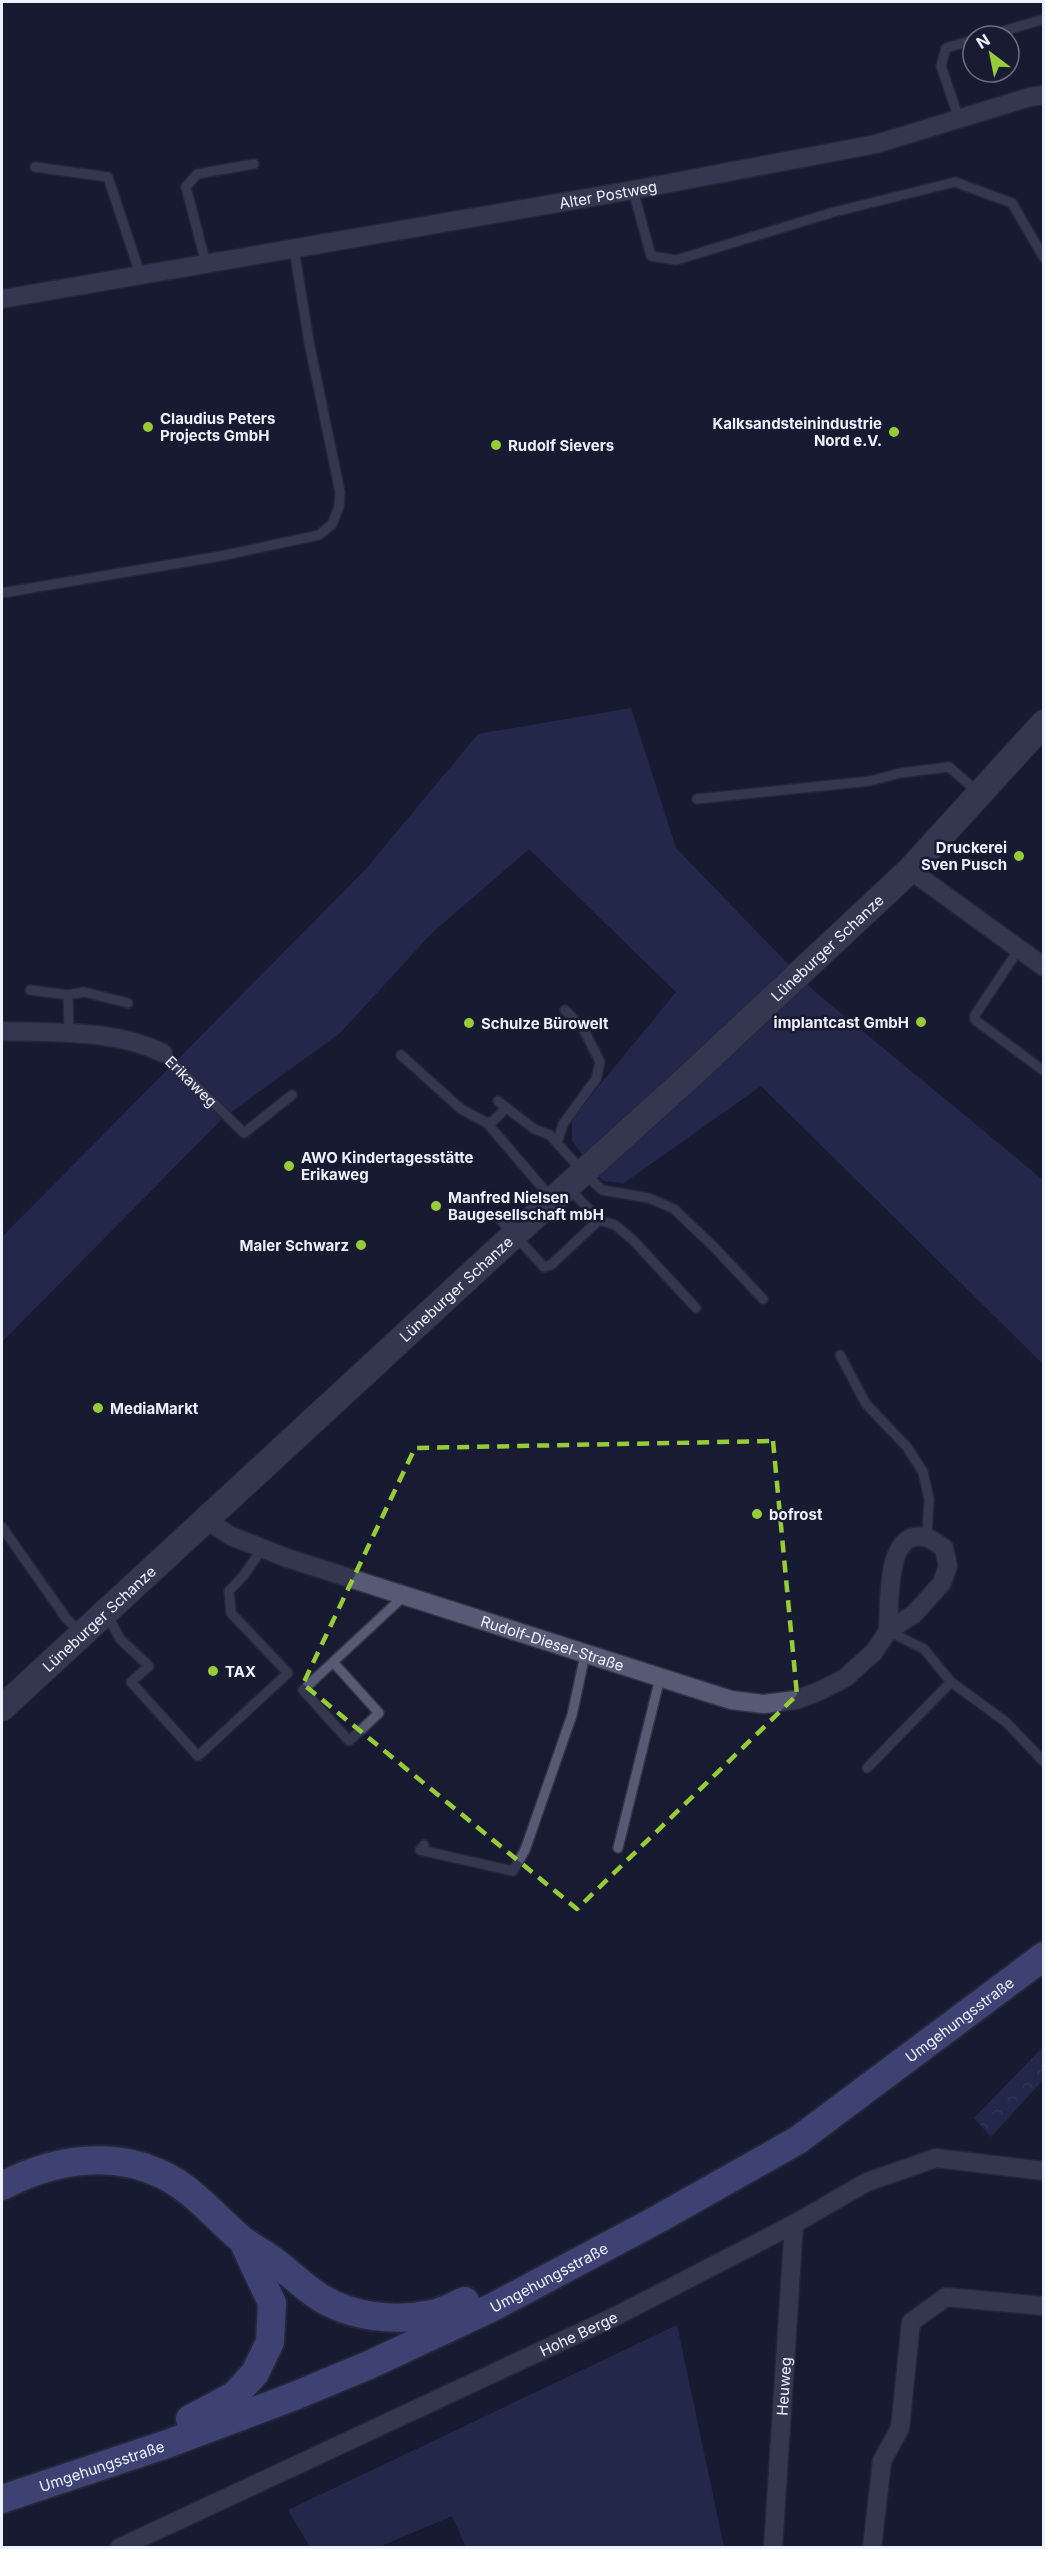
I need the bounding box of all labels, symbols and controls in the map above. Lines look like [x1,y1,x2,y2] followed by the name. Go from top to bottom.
[961,24,1021,84] north arrow
[973,30,994,53] text: N
[558,176,659,212] street label: Alter Postweg
[160,409,275,445] place label: Claudius Peters Projects GmbH
[712,414,882,450] place label: Kalksandsteinindustrie Nord e.V.
[141,420,155,434] marker: Claudius Peters Projects GmbH
[887,425,901,439] marker: Kalksandsteinindustrie Nord e.V.
[508,436,614,455] place label: Rudolf Sievers
[489,438,503,452] marker: Rudolf Sievers
[921,838,1007,874] place label: Druckerei Sven Pusch
[1012,849,1026,863] marker: Druckerei Sven Pusch
[767,890,887,1005] street label: Lüneburger Schanze
[774,1013,909,1032] place label: implantcast GmbH
[481,1014,609,1033] place label: Schulze Bürowelt
[914,1015,928,1029] marker: implantcast GmbH
[462,1016,476,1030] marker: Schulze Bürowelt
[162,1051,221,1111] street label: Erikaweg
[301,1148,474,1184] place label: AWO Kindertagesstätte Erikaweg
[282,1159,296,1173] marker: AWO Kindertagesstätte Erikaweg
[448,1188,604,1224] place label: Manfred Nielsen Baugesellschaft mbH
[429,1199,443,1213] marker: Manfred Nielsen Baugesellschaft mbH
[395,1232,517,1346] street label: Lüneburger Schanze
[240,1236,349,1255] place label: Maler Schwarz
[354,1238,368,1252] marker: Maler Schwarz
[110,1399,199,1418] place label: MediaMarkt
[91,1401,105,1415] marker: MediaMarkt
[769,1505,823,1524] place label: bofrost
[750,1507,764,1521] marker: bofrost
[38,1561,160,1675] street label: Lüneburger Schanze
[478,1611,627,1675] street label: Rudolf-Diesel-Straße
[225,1662,256,1681] place label: TAX
[206,1664,220,1678] marker: TAX
[901,1972,1017,2066] street label: Umgehungsstraße
[487,2238,611,2316] street label: Umgehungsstraße
[536,2307,620,2360] street label: Hohe Berge
[772,2356,795,2416] street label: Heuweg
[36,2436,167,2496] street label: Umgehungsstraße

